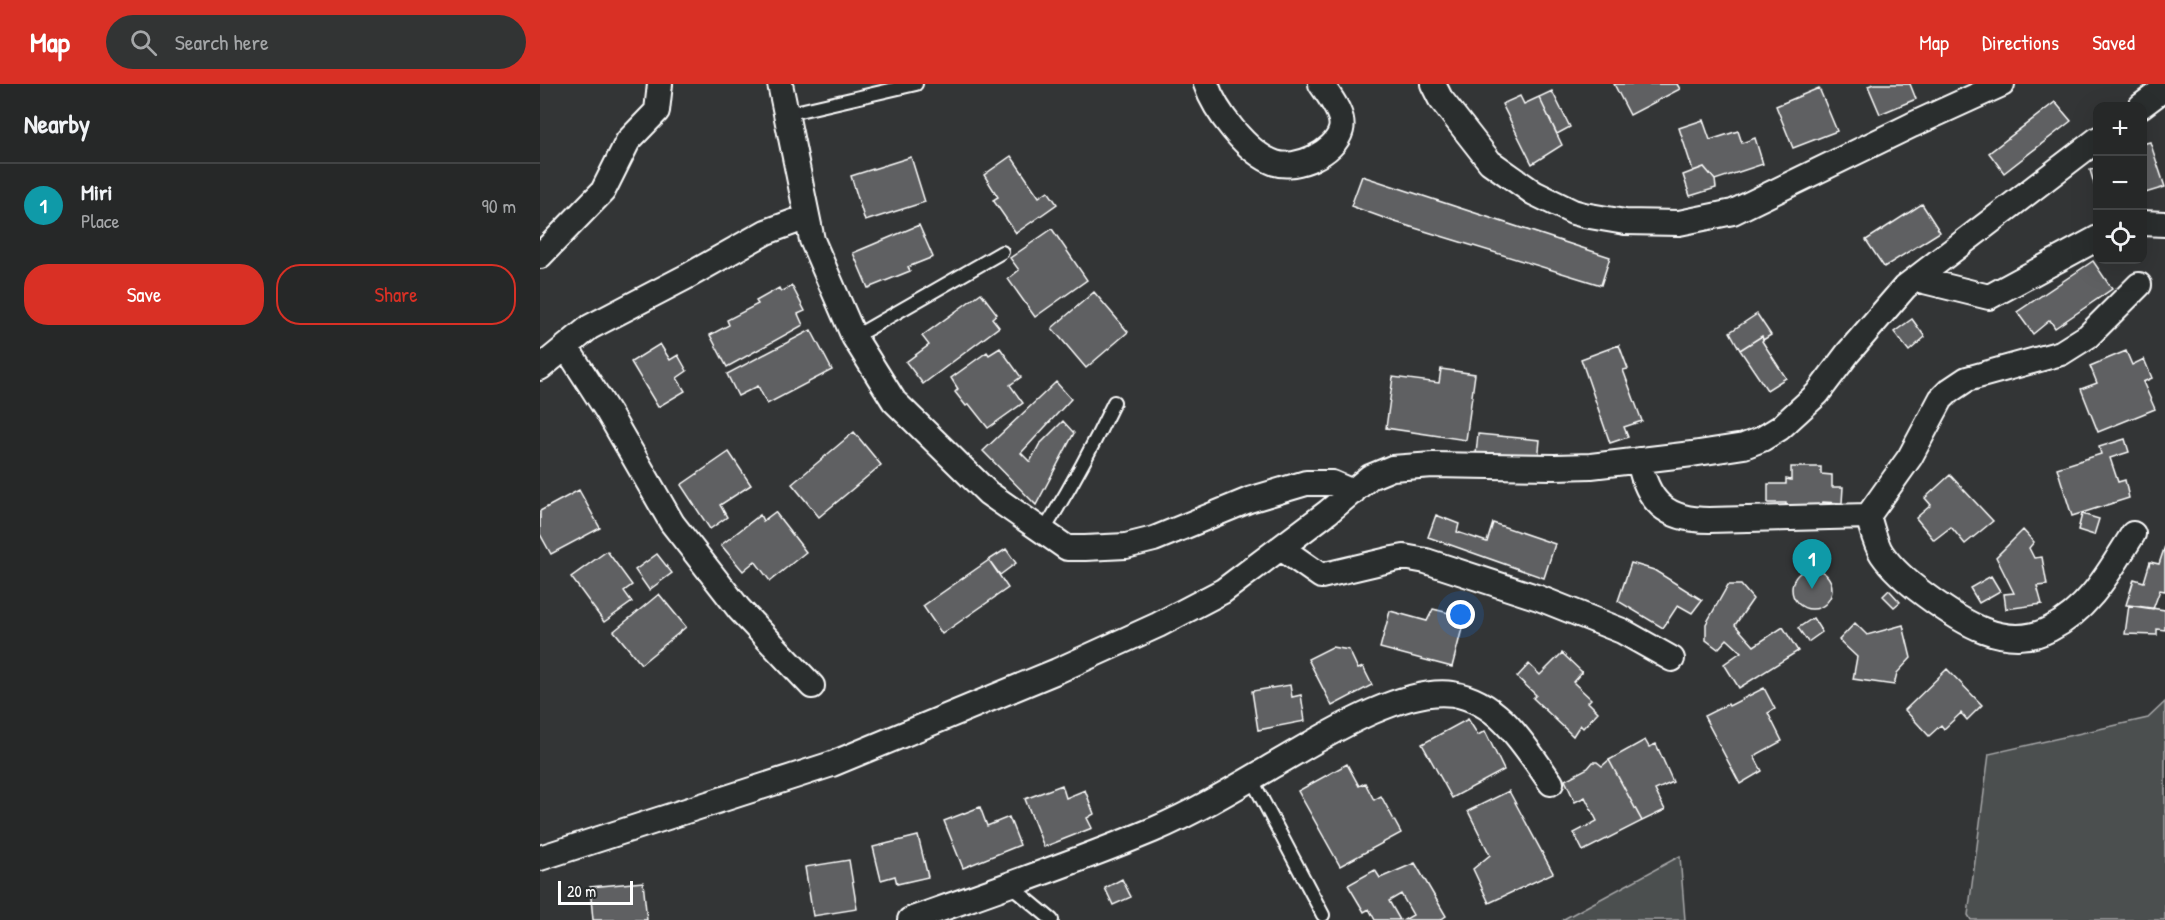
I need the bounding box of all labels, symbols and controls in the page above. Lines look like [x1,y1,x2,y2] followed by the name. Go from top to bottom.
[106,15,526,69] search box
[30,23,70,61] text: Map
[127,26,160,59] icon: search
[175,27,269,57] text: Search here
[1919,28,1949,57] text: Map
[1982,28,2059,57] text: Directions
[2092,28,2135,57] text: Saved
[2093,102,2147,264] map controls
[2093,102,2147,156] button: +
[24,106,90,141] text: Nearby
[2093,156,2147,210] button: −
[81,177,112,207] text: Miri
[40,192,47,219] text: 1
[482,192,516,219] text: 90 m
[81,207,120,234] text: Place
[2093,210,2147,264] button: locate
[24,264,264,325] button: Save
[276,264,516,325] button: Share
[1792,540,1832,589] pin: 1
[1446,600,1475,629] your location
[558,878,633,906] scale bar
[567,880,596,902] text: 20 m

